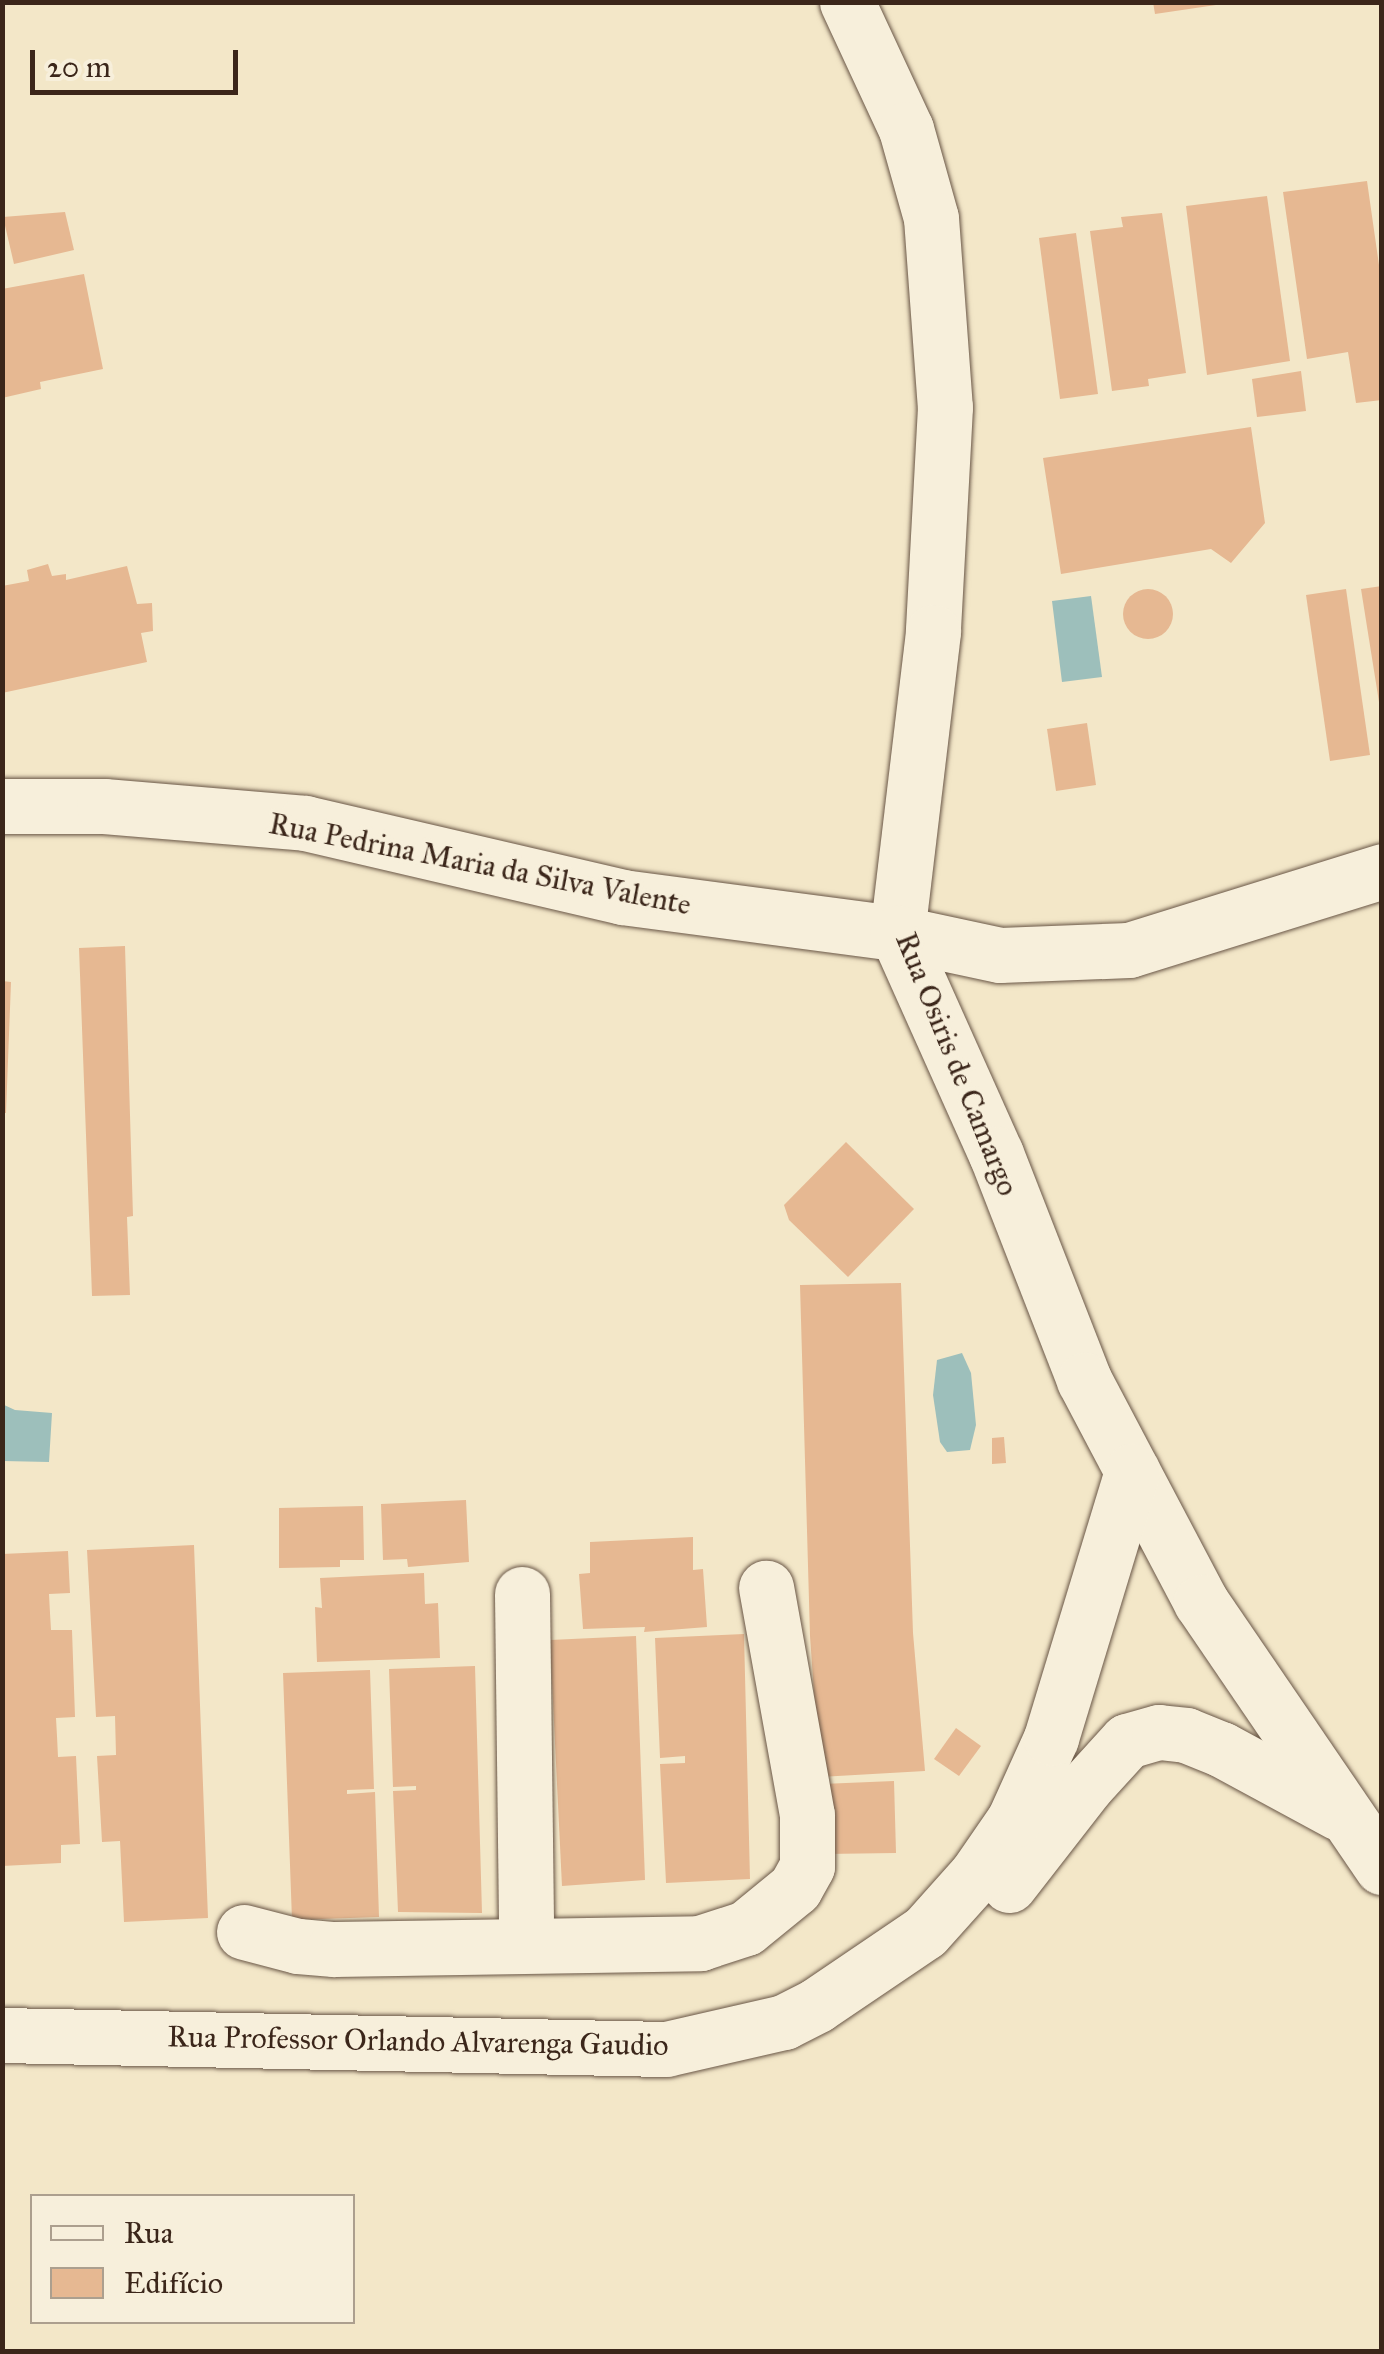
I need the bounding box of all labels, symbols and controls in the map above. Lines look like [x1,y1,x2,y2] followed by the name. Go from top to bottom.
[35,30,242,92] scale bar
[47,49,111,85] text: 20 m
[266,805,694,923] street label: Rua Pedrina Maria da Silva Valente
[888,927,1026,1201] street label: Rua Osiris de Camargo
[167,2019,669,2063] street label: Rua Professor Orlando Alvarenga Gaudio
[30,2194,355,2324] legend
[124,2215,174,2251] text: Rua
[124,2265,223,2301] text: Edifício

